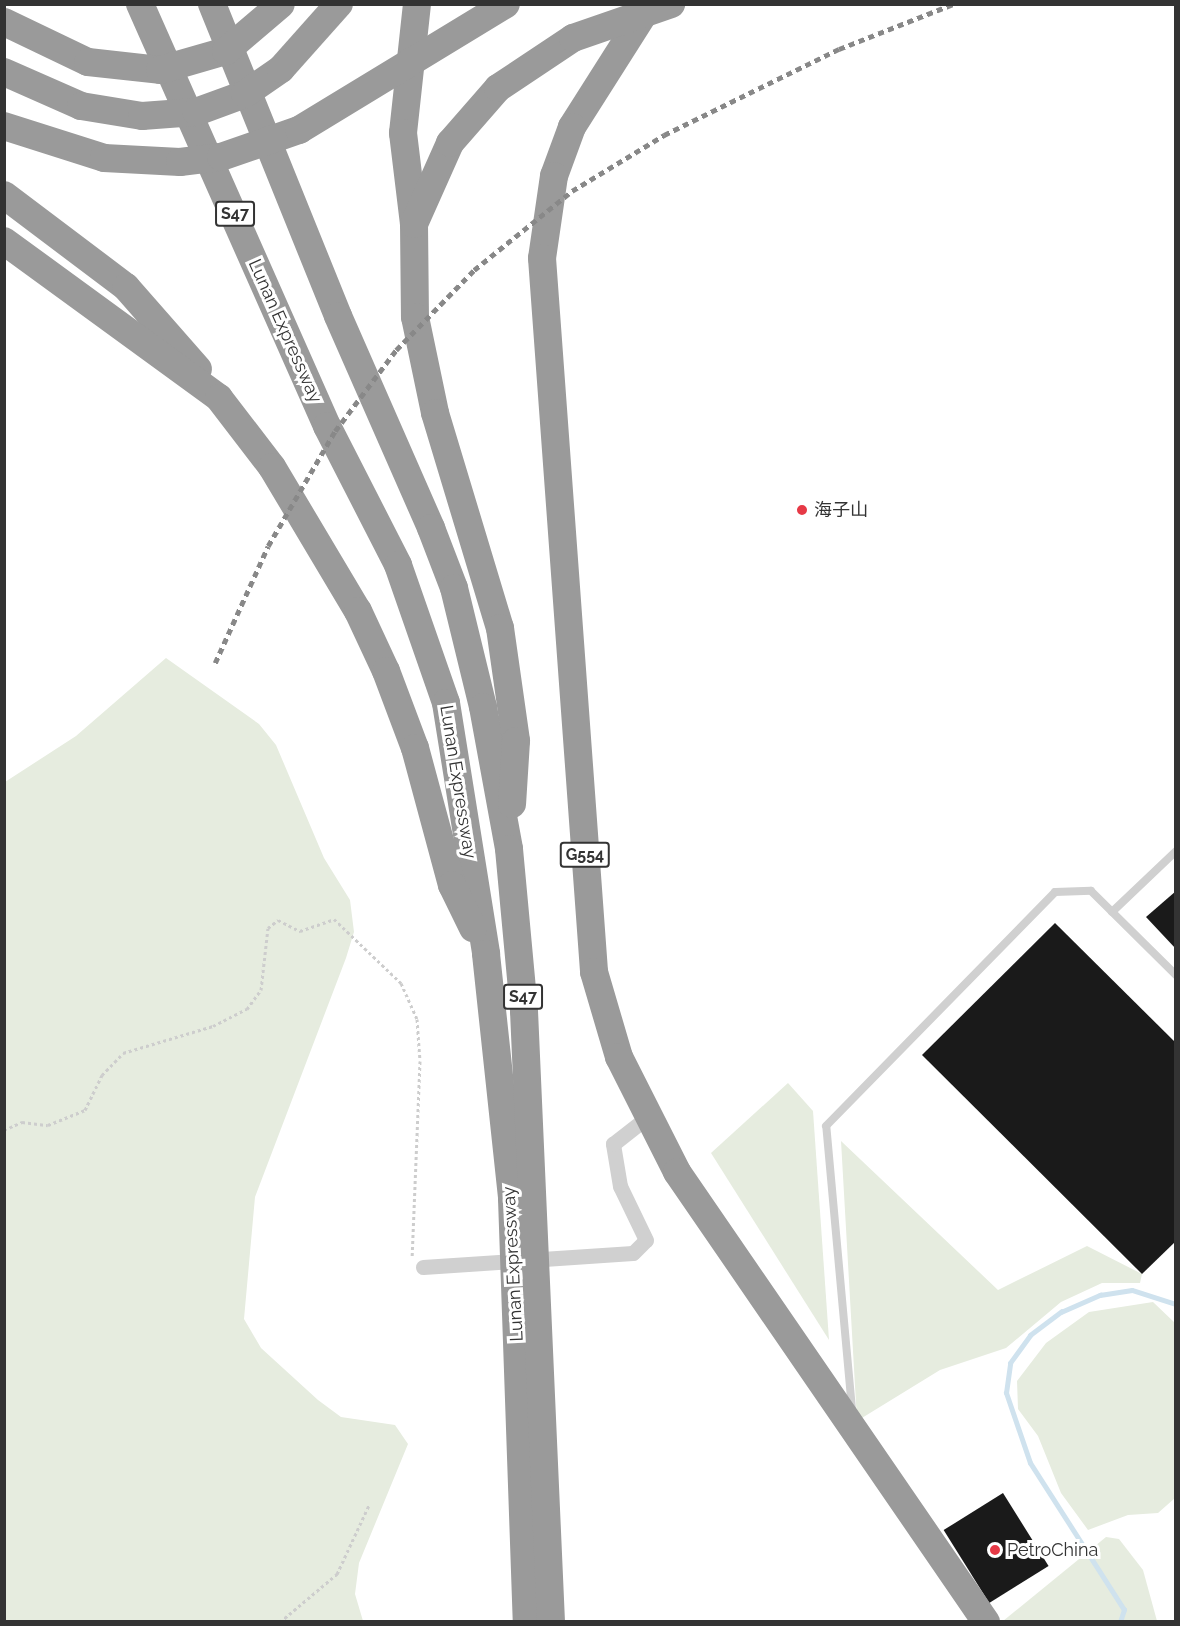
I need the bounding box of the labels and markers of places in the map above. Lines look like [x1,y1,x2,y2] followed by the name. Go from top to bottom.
[814,499,868,521] place label: 海子山
[795,503,809,517] marker: 海子山
[1007,1539,1098,1561] place label: PetroChina
[988,1543,1002,1557] marker: PetroChina

